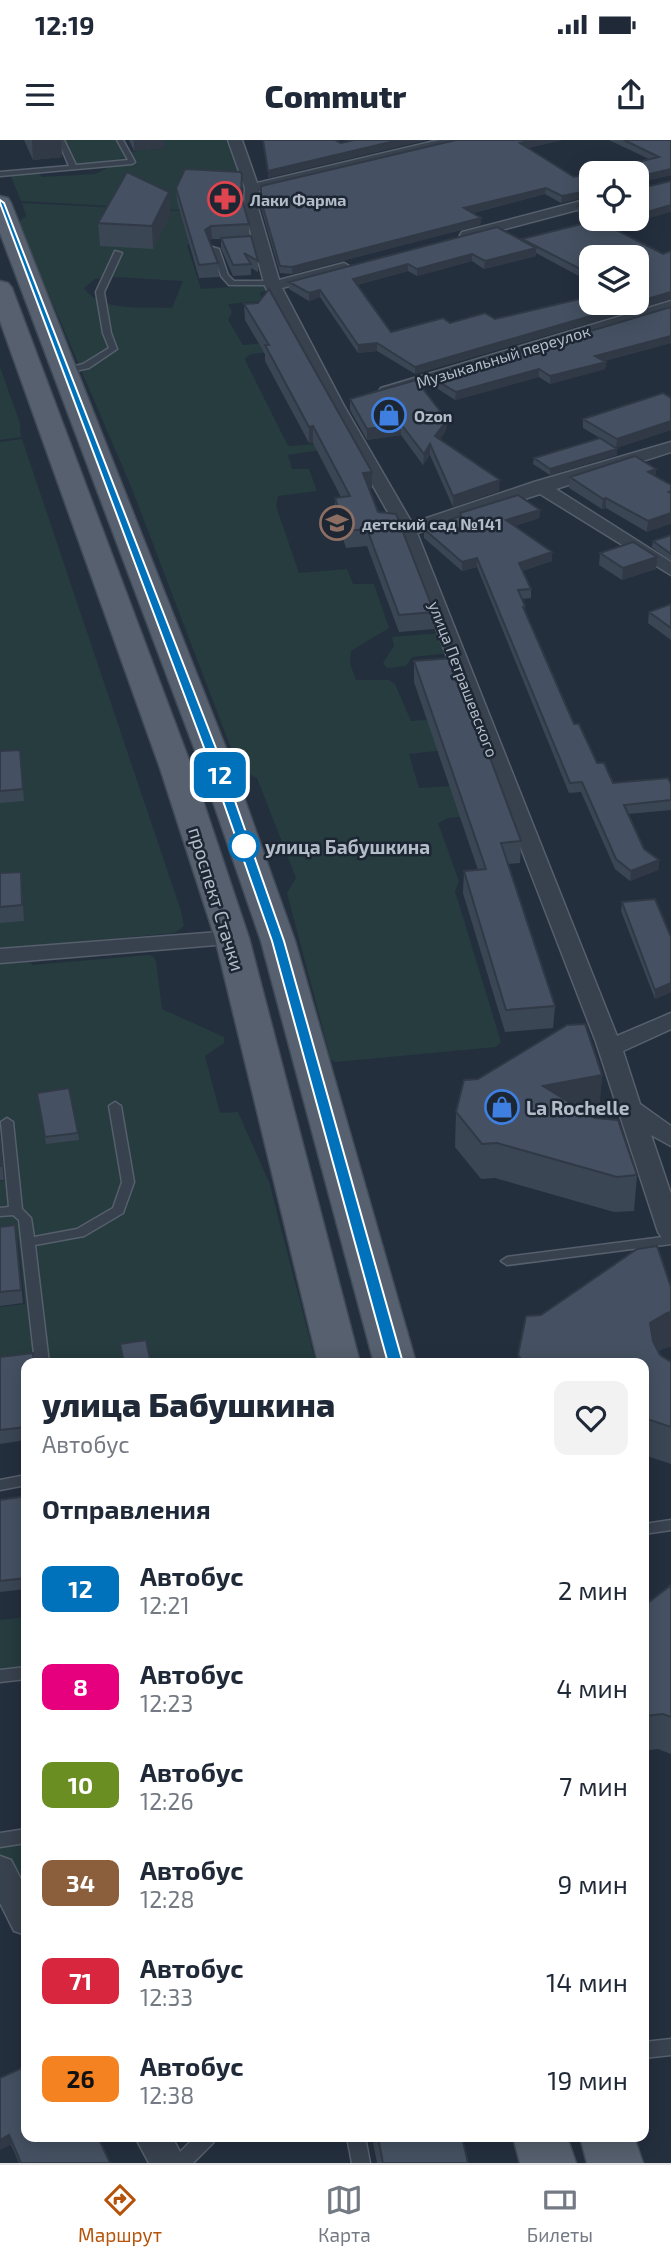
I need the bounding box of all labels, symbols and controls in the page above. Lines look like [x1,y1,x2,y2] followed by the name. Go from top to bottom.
[35,9,95,40] text: 12:19
[21,76,59,114] icon: menu
[265,76,406,114] text: Commutr
[612,76,650,114] icon: share
[579,161,649,315] map controls
[579,161,649,231] button: locate
[206,180,244,218] pharmacy icon: Лаки Фарма
[250,190,346,209] place label: Лаки Фарма
[579,245,649,315] button: layers
[414,320,593,392] street label: Музыкальный переулок
[370,396,408,434] shop icon: Ozon
[414,406,452,425] place label: Ozon
[318,504,356,542] school or university icon: детский сад №141
[362,514,502,533] place label: детский сад №141
[425,598,503,760] street label: улица Петрашевского
[188,752,252,798] line badge: 12
[208,760,232,789] text: 12
[184,824,250,974] street label: проспект Стачки
[229,831,259,861] marker: улица Бабушкина
[265,835,430,858] place label: улица Бабушкина
[483,1088,521,1126] shop icon: La Rochelle
[526,1096,630,1119] place label: La Rochelle
[554,1381,628,1455] button: heart
[42,1384,335,1424] text: улица Бабушкина
[42,1430,130,1458] text: Автобус
[42,1493,211,1524] text: Отправления
[140,1560,243,1591] text: Автобус
[68,1574,93,1603] text: 12
[558,1574,628,1605] text: 2 мин
[140,1591,190,1619] text: 12:21
[140,1658,243,1689] text: Автобус
[73,1672,88,1701] text: 8
[556,1672,628,1703] text: 4 мин
[140,1689,193,1717] text: 12:23
[140,1756,243,1787] text: Автобус
[68,1770,93,1799] text: 10
[559,1770,628,1801] text: 7 мин
[140,1787,194,1815] text: 12:26
[140,1854,243,1885] text: Автобус
[66,1868,95,1897] text: 34
[557,1868,628,1899] text: 9 мин
[140,1885,194,1913] text: 12:28
[140,1952,243,1983] text: Автобус
[69,1966,92,1995] text: 71
[546,1966,628,1997] text: 14 мин
[140,1983,193,2011] text: 12:33
[140,2050,243,2081] text: Автобус
[66,2064,95,2093] text: 26
[547,2064,628,2095] text: 19 мин
[140,2081,194,2109] text: 12:38
[78,2181,162,2246] tab: Маршрут
[318,2181,371,2246] tab: Карта
[527,2181,593,2246] tab: Билеты

